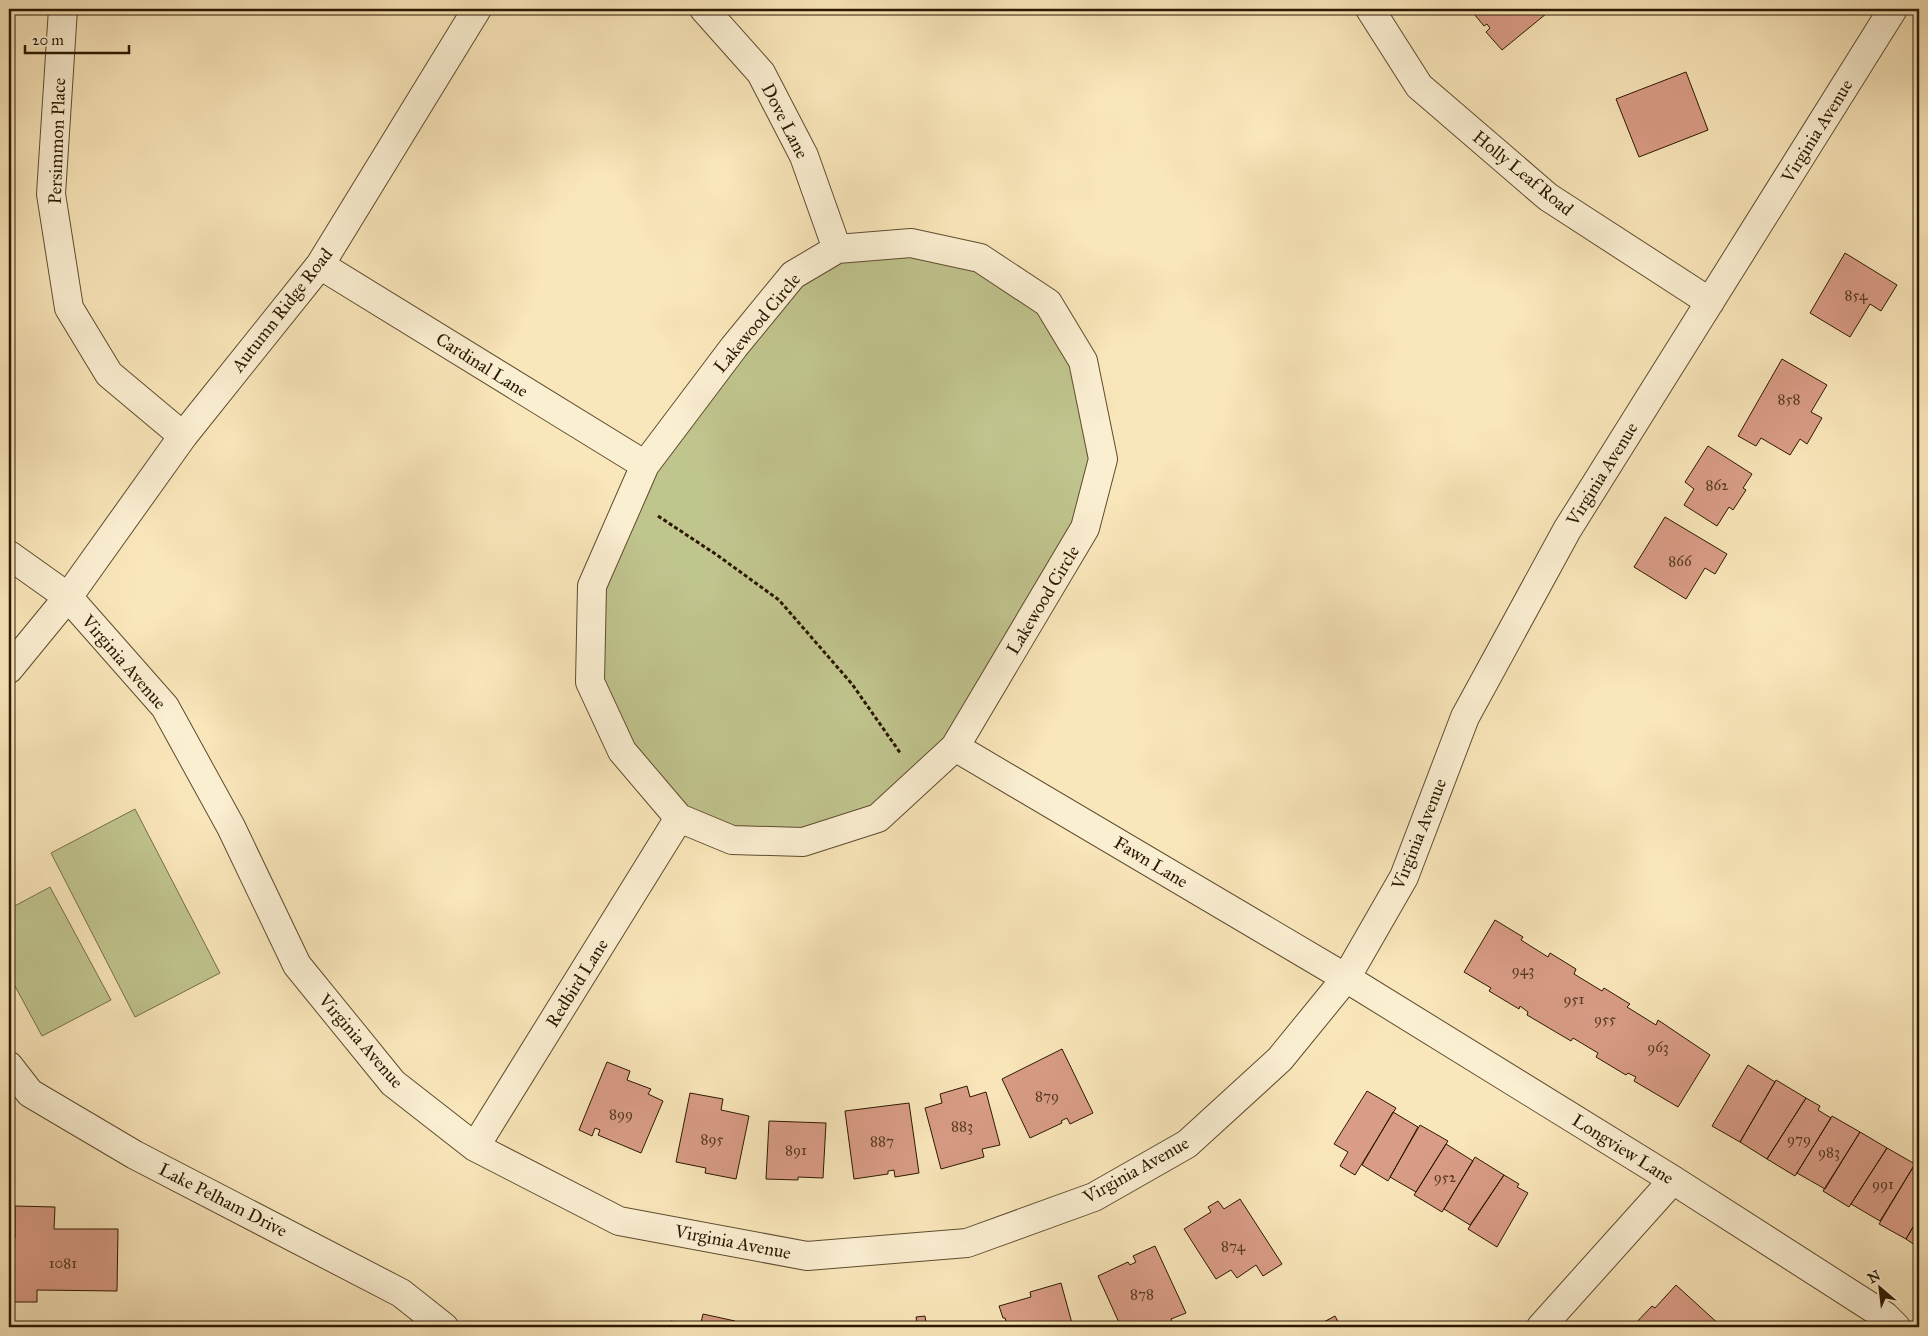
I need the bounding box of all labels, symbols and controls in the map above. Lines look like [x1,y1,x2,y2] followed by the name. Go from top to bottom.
[25,22,129,54] scale bar
[32,31,64,49] text: 20 m
[1776,75,1858,188] street label: Virginia Avenue
[44,77,70,205] street label: Persimmon Place
[757,80,813,162] street label: Dove Lane
[1468,126,1578,220] street label: Holly Leaf Road
[226,244,338,378] street label: Autumn Ridge Road
[709,269,805,377] street label: Lakewood Circle
[1845,286,1868,304] house number: 854
[432,328,532,402] street label: Cardinal Lane
[1778,390,1800,408] house number: 858
[1561,418,1643,531] street label: Virginia Avenue
[1705,476,1729,494] house number: 862
[1002,541,1084,659] street label: Lakewood Circle
[1668,552,1693,570] house number: 866
[76,610,171,714] street label: Virginia Avenue
[1386,775,1452,894] street label: Virginia Avenue
[1110,831,1192,893] street label: Fawn Lane
[541,935,613,1031] street label: Redbird Lane
[1512,961,1534,979] house number: 943
[313,989,408,1093] street label: Virginia Avenue
[1564,990,1585,1008] house number: 951
[1594,1010,1616,1028] house number: 955
[1647,1038,1669,1056] house number: 963
[1035,1087,1059,1105] house number: 879
[609,1105,633,1123] house number: 899
[1568,1109,1678,1190] street label: Longview Lane
[951,1117,973,1135] house number: 883
[700,1130,724,1148] house number: 895
[1787,1130,1811,1148] house number: 979
[870,1132,894,1150] house number: 887
[1078,1132,1193,1210] street label: Virginia Avenue
[785,1141,807,1159] house number: 891
[1818,1143,1840,1161] house number: 983
[155,1158,291,1242] street label: Lake Pelham Drive
[1434,1168,1457,1186] house number: 952
[1872,1175,1894,1193] house number: 991
[672,1220,793,1265] street label: Virginia Avenue
[1221,1237,1246,1255] house number: 874
[49,1254,77,1272] house number: 1081
[1856,1264,1906,1314] north arrow
[1865,1267,1883,1287] text: N
[1130,1285,1154,1303] house number: 878

